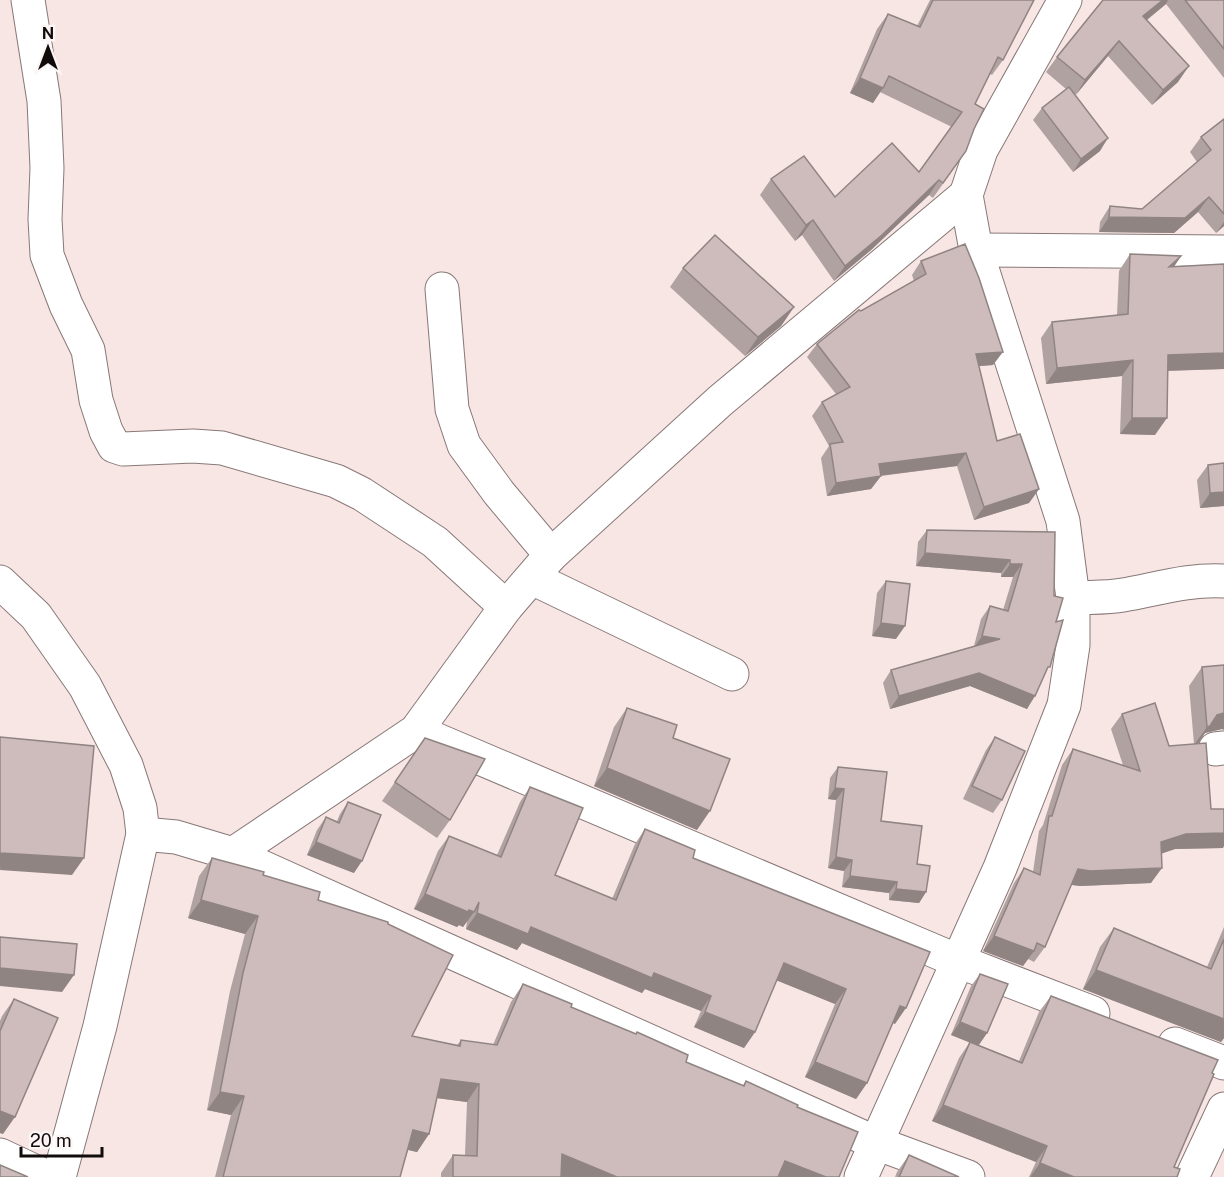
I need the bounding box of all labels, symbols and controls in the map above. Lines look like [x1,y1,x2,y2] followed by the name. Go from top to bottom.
[18,18,78,78] north arrow
[42,24,54,43] text: N
[21,1120,102,1158] scale bar
[30,1130,72,1151] text: 20 m

